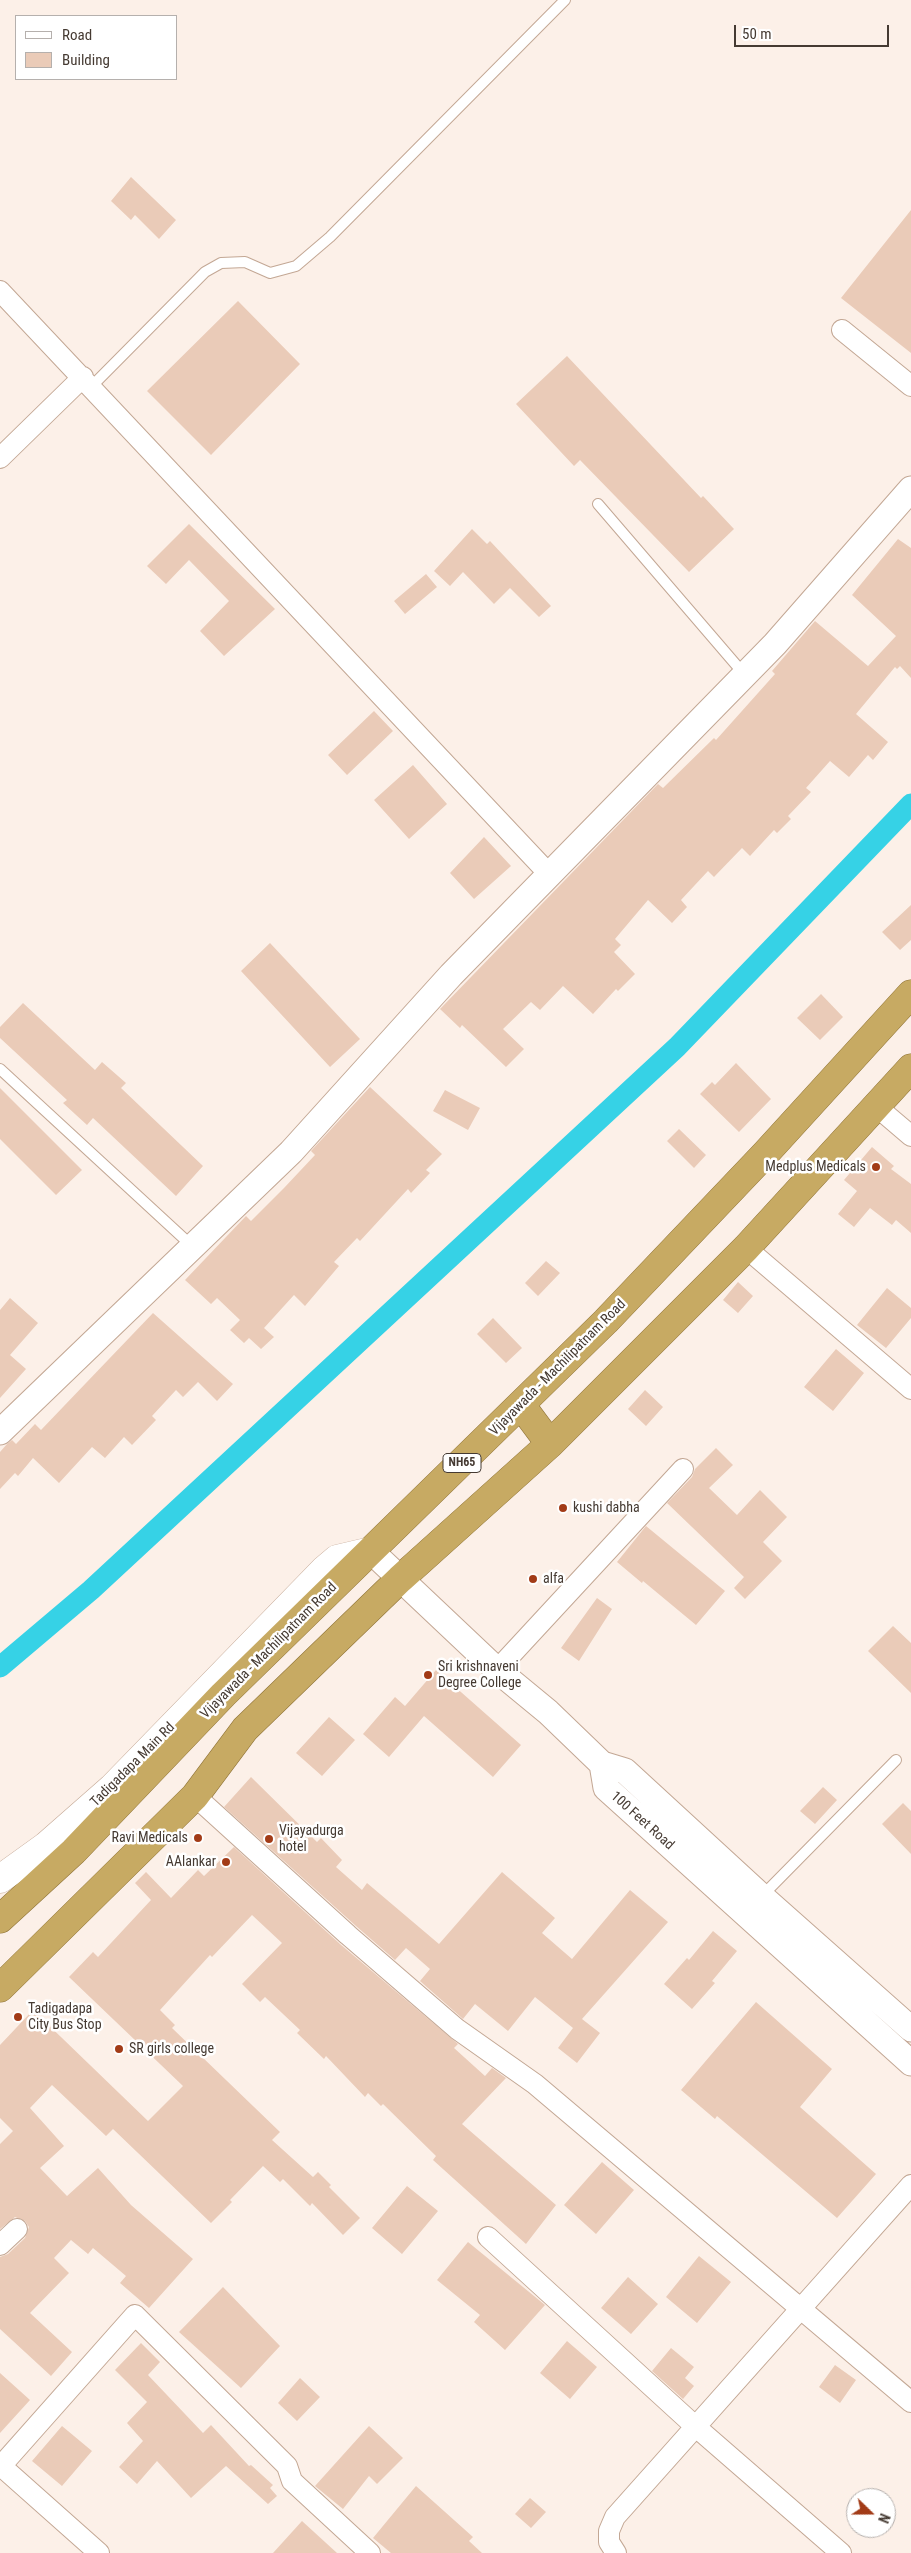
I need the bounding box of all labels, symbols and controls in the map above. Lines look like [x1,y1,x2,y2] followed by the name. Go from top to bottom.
[15,15,178,80] legend
[736,15,891,47] scale bar
[742,25,772,43] text: 50 m
[62,26,92,44] text: Road
[62,51,110,69] text: Building
[765,1159,866,1175] place label: Medplus Medicals
[870,1161,882,1173] marker: Medplus Medicals
[486,1296,630,1440] street label: Vijayawada - Machilipatnam Road
[443,1454,481,1472] road number: NH65
[573,1500,640,1516] place label: kushi dabha
[557,1502,569,1514] marker: kushi dabha
[543,1571,564,1587] place label: alfa
[527,1573,539,1585] marker: alfa
[197,1579,341,1723] street label: Vijayawada - Machilipatnam Road
[438,1659,521,1691] place label: Sri krishnaveni Degree College
[422,1669,434,1681] marker: Sri krishnaveni Degree College
[87,1719,179,1811] street label: Tadigadapa Main Rd
[607,1788,677,1854] street label: 100 Feet Road
[279,1823,344,1855] place label: Vijayadurga hotel
[111,1830,188,1846] place label: Ravi Medicals
[192,1832,204,1844] marker: Ravi Medicals
[263,1833,275,1845] marker: Vijayadurga hotel
[166,1854,216,1870] place label: AAlankar
[220,1856,232,1868] marker: AAlankar
[28,2001,102,2034] place label: Tadigadapa City Bus Stop
[12,2011,24,2023] marker: Tadigadapa City Bus Stop
[129,2041,214,2057] place label: SR girls college
[113,2043,125,2055] marker: SR girls college
[846,2488,896,2538] north arrow
[875,2511,893,2525] text: N

